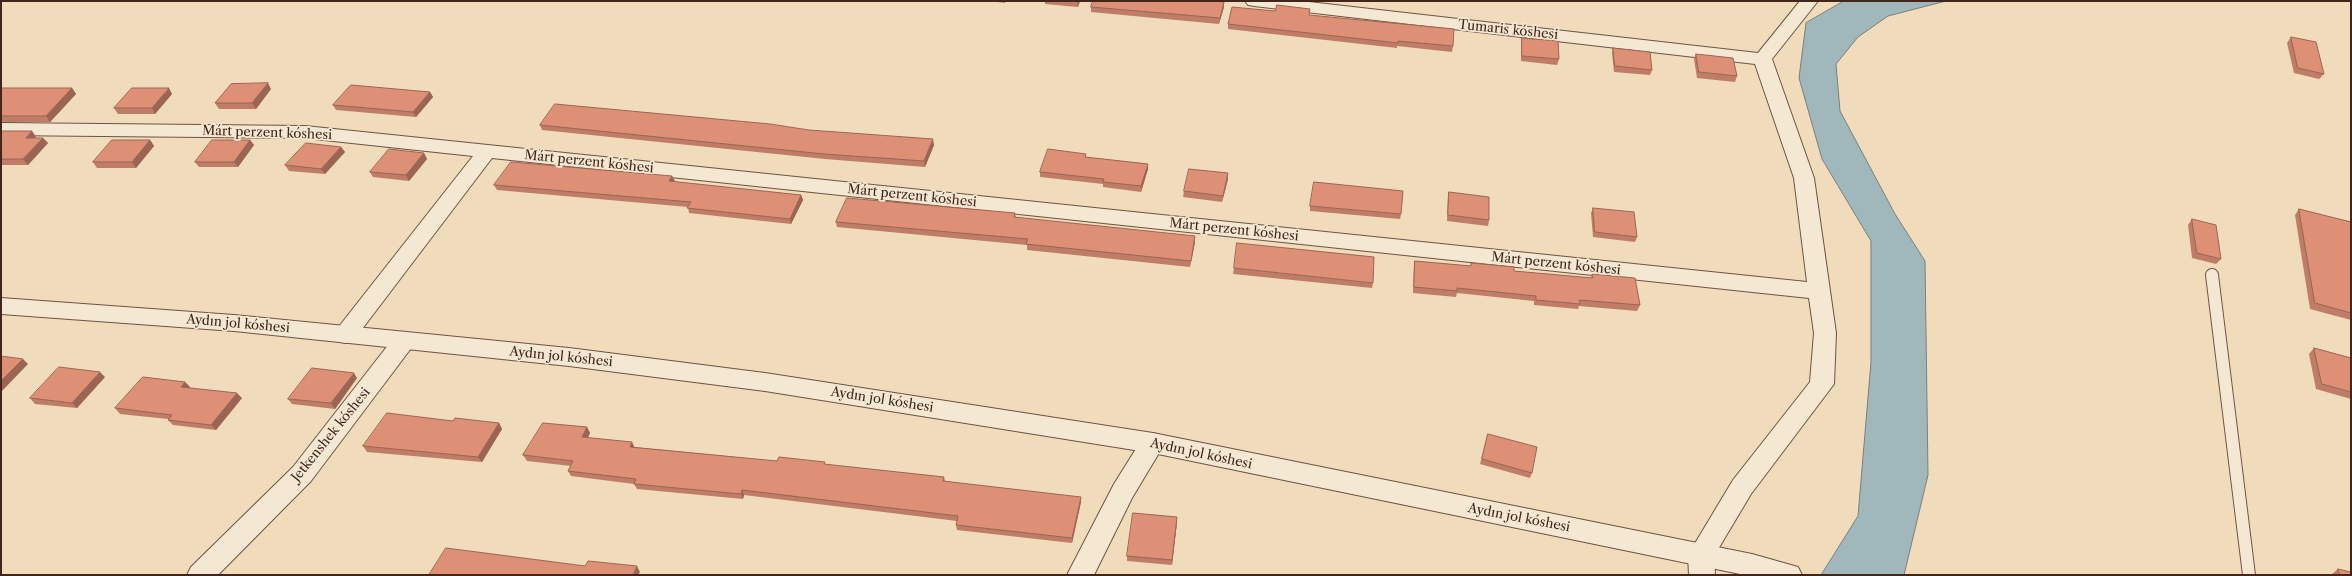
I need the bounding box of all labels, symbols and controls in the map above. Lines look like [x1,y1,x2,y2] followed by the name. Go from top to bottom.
[1457,17,1559,43] street label: Tumaris kóshesi
[202,123,332,143] street label: Márt perzent kóshesi
[524,147,654,177] street label: Márt perzent kóshesi
[847,181,977,211] street label: Márt perzent kóshesi
[1169,215,1299,245] street label: Márt perzent kóshesi
[1491,249,1621,279] street label: Márt perzent kóshesi
[186,312,290,336] street label: Aydın jol kóshesi
[509,344,613,370] street label: Aydın jol kóshesi
[830,384,934,416] street label: Aydın jol kóshesi
[288,385,374,485] street label: Jetkenshek kóshesi
[1149,436,1253,472] street label: Aydın jol kóshesi
[1467,500,1571,536] street label: Aydın jol kóshesi

